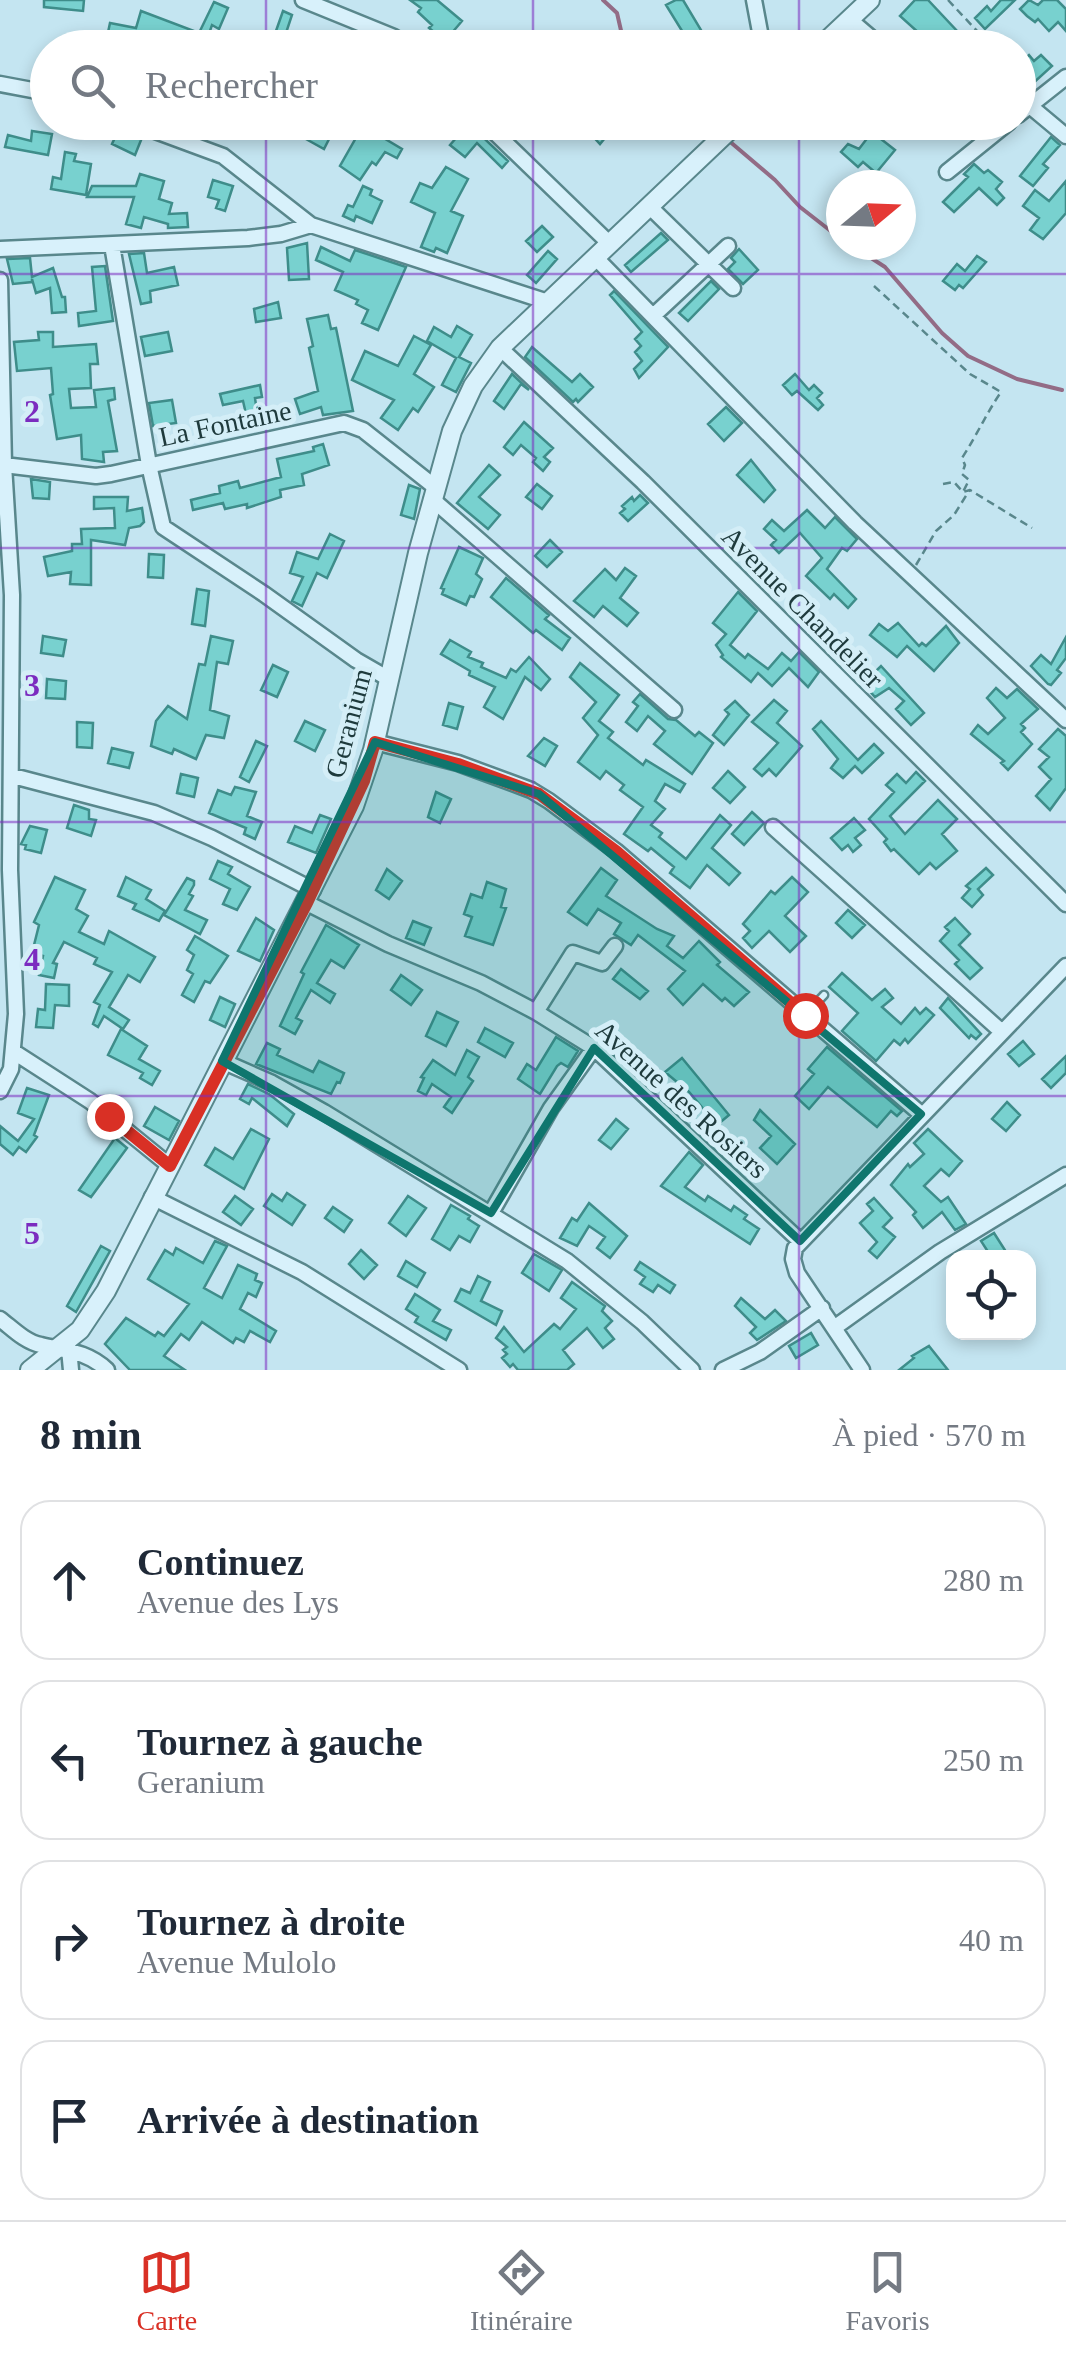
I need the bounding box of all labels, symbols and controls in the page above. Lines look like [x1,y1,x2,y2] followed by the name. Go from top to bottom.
[30,30,1036,140] search box
[65,58,120,113] icon: search
[145,64,318,106] text: Rechercher
[826,170,916,260] north arrow
[24,393,40,429] text: 2
[156,394,294,453] street label: La Fontaine
[716,520,890,695] street label: Avenue Chandelier
[319,665,378,781] street label: Geranium
[24,667,40,703] text: 3
[24,941,40,977] text: 4
[783,993,829,1039] route start
[589,1014,774,1185] street label: Avenue des Rosiers
[87,1094,133,1140] route end
[24,1215,40,1251] text: 5
[946,1250,1036,1340] map controls
[946,1250,1036,1340] button: locate
[40,1412,142,1458] text: 8 min
[832,1417,1026,1453] text: À pied · 570 m
[137,1541,304,1583] text: Continuez
[42,1553,97,1608] icon: ahead
[943,1562,1024,1598] text: 280 m
[137,1584,339,1620] text: Avenue des Lys
[137,1721,423,1763] text: Tournez à gauche
[42,1733,97,1788] icon: left
[943,1742,1024,1778] text: 250 m
[137,1764,265,1800] text: Geranium
[137,1901,405,1943] text: Tournez à droite
[42,1913,97,1968] icon: right
[959,1922,1024,1958] text: 40 m
[137,1944,336,1980] text: Avenue Mulolo
[42,2093,97,2148] icon: arrive
[137,2099,479,2141] text: Arrivée à destination
[136,2245,197,2337] tab: Carte
[470,2245,573,2337] tab: Itinéraire
[846,2245,930,2337] tab: Favoris

